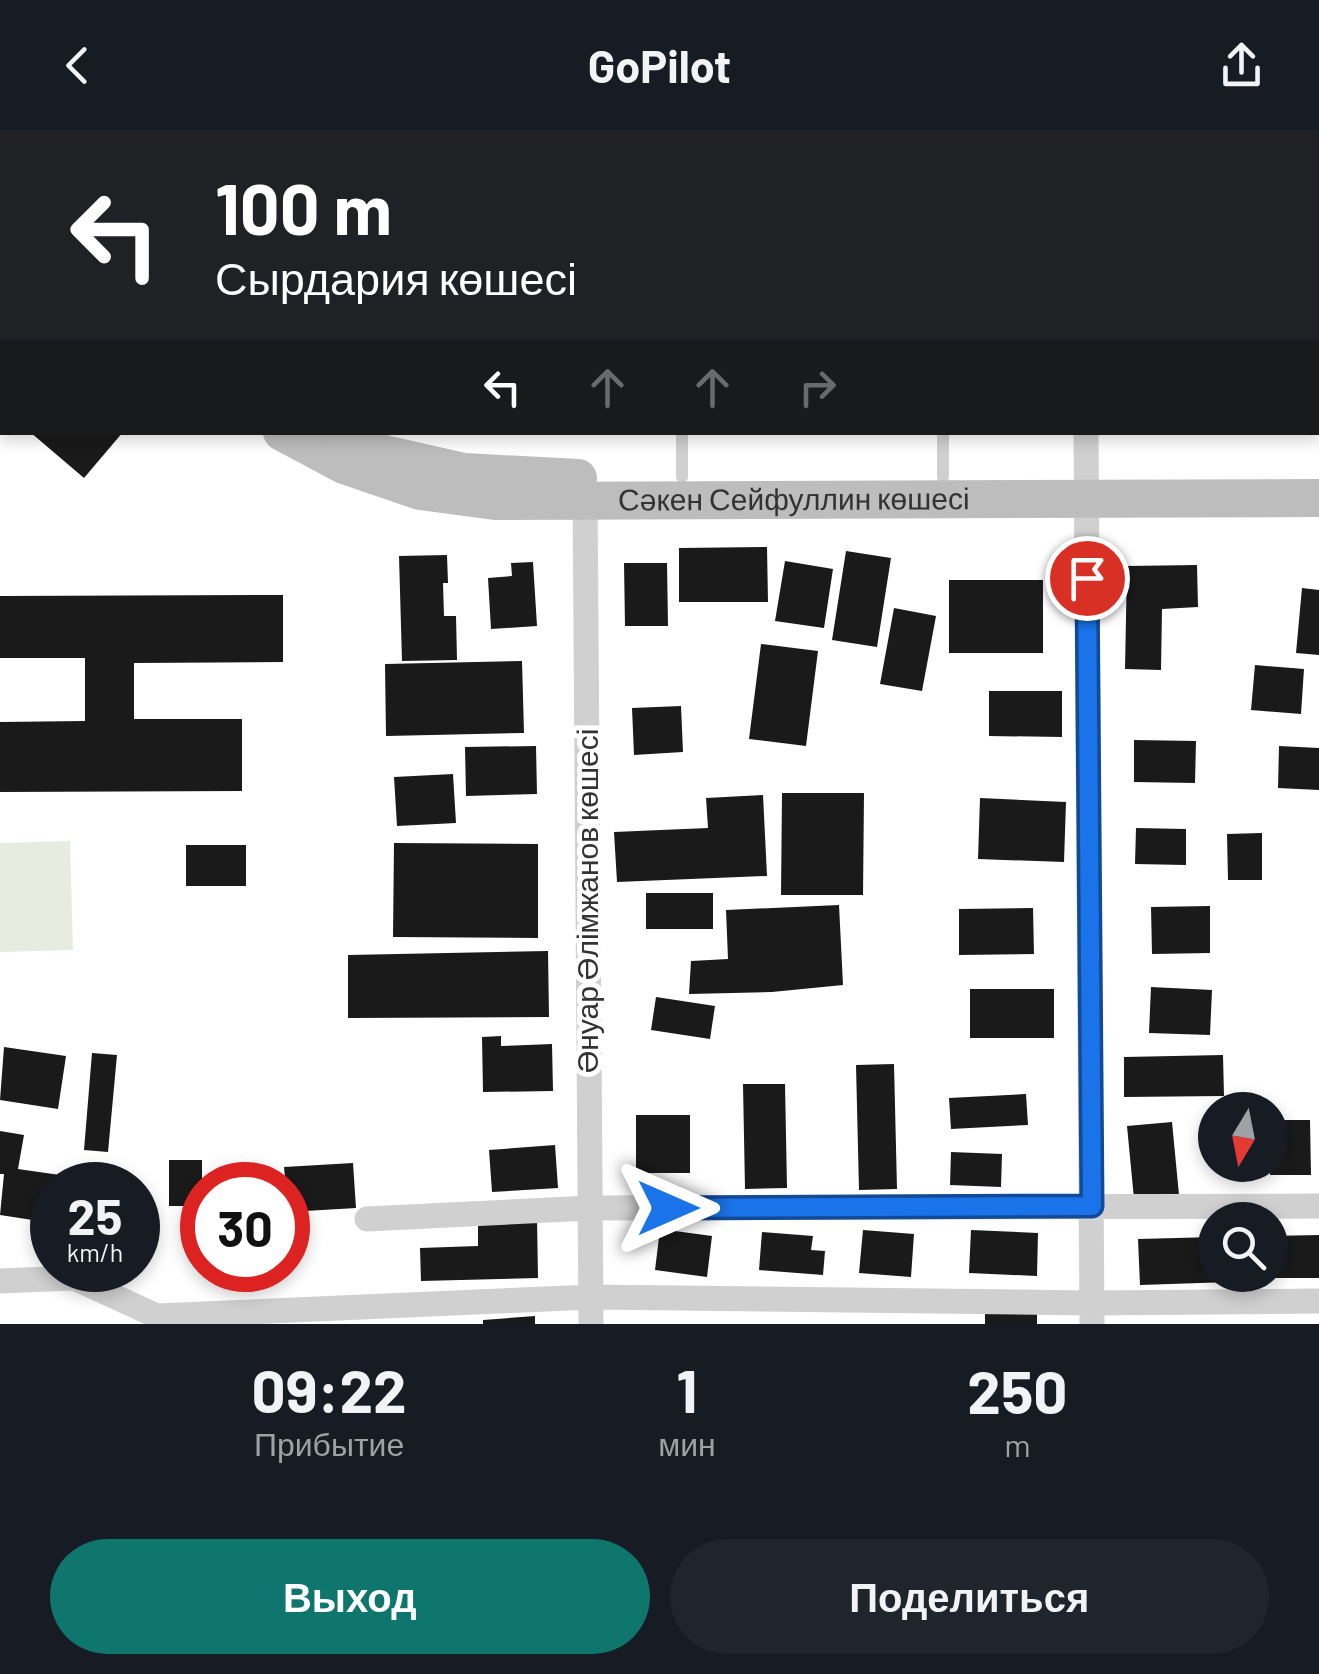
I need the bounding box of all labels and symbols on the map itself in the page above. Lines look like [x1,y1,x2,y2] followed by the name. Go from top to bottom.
[618,479,970,517] street label: Сәкен Сейфуллин көшесі
[1045,536,1130,621] pin
[568,729,604,1073] street label: Әнуар Әлімжанов көшесі
[1198,1092,1288,1182] north arrow
[616,1156,720,1260] position arrow
[180,1162,310,1292] speed limit sign: 30

